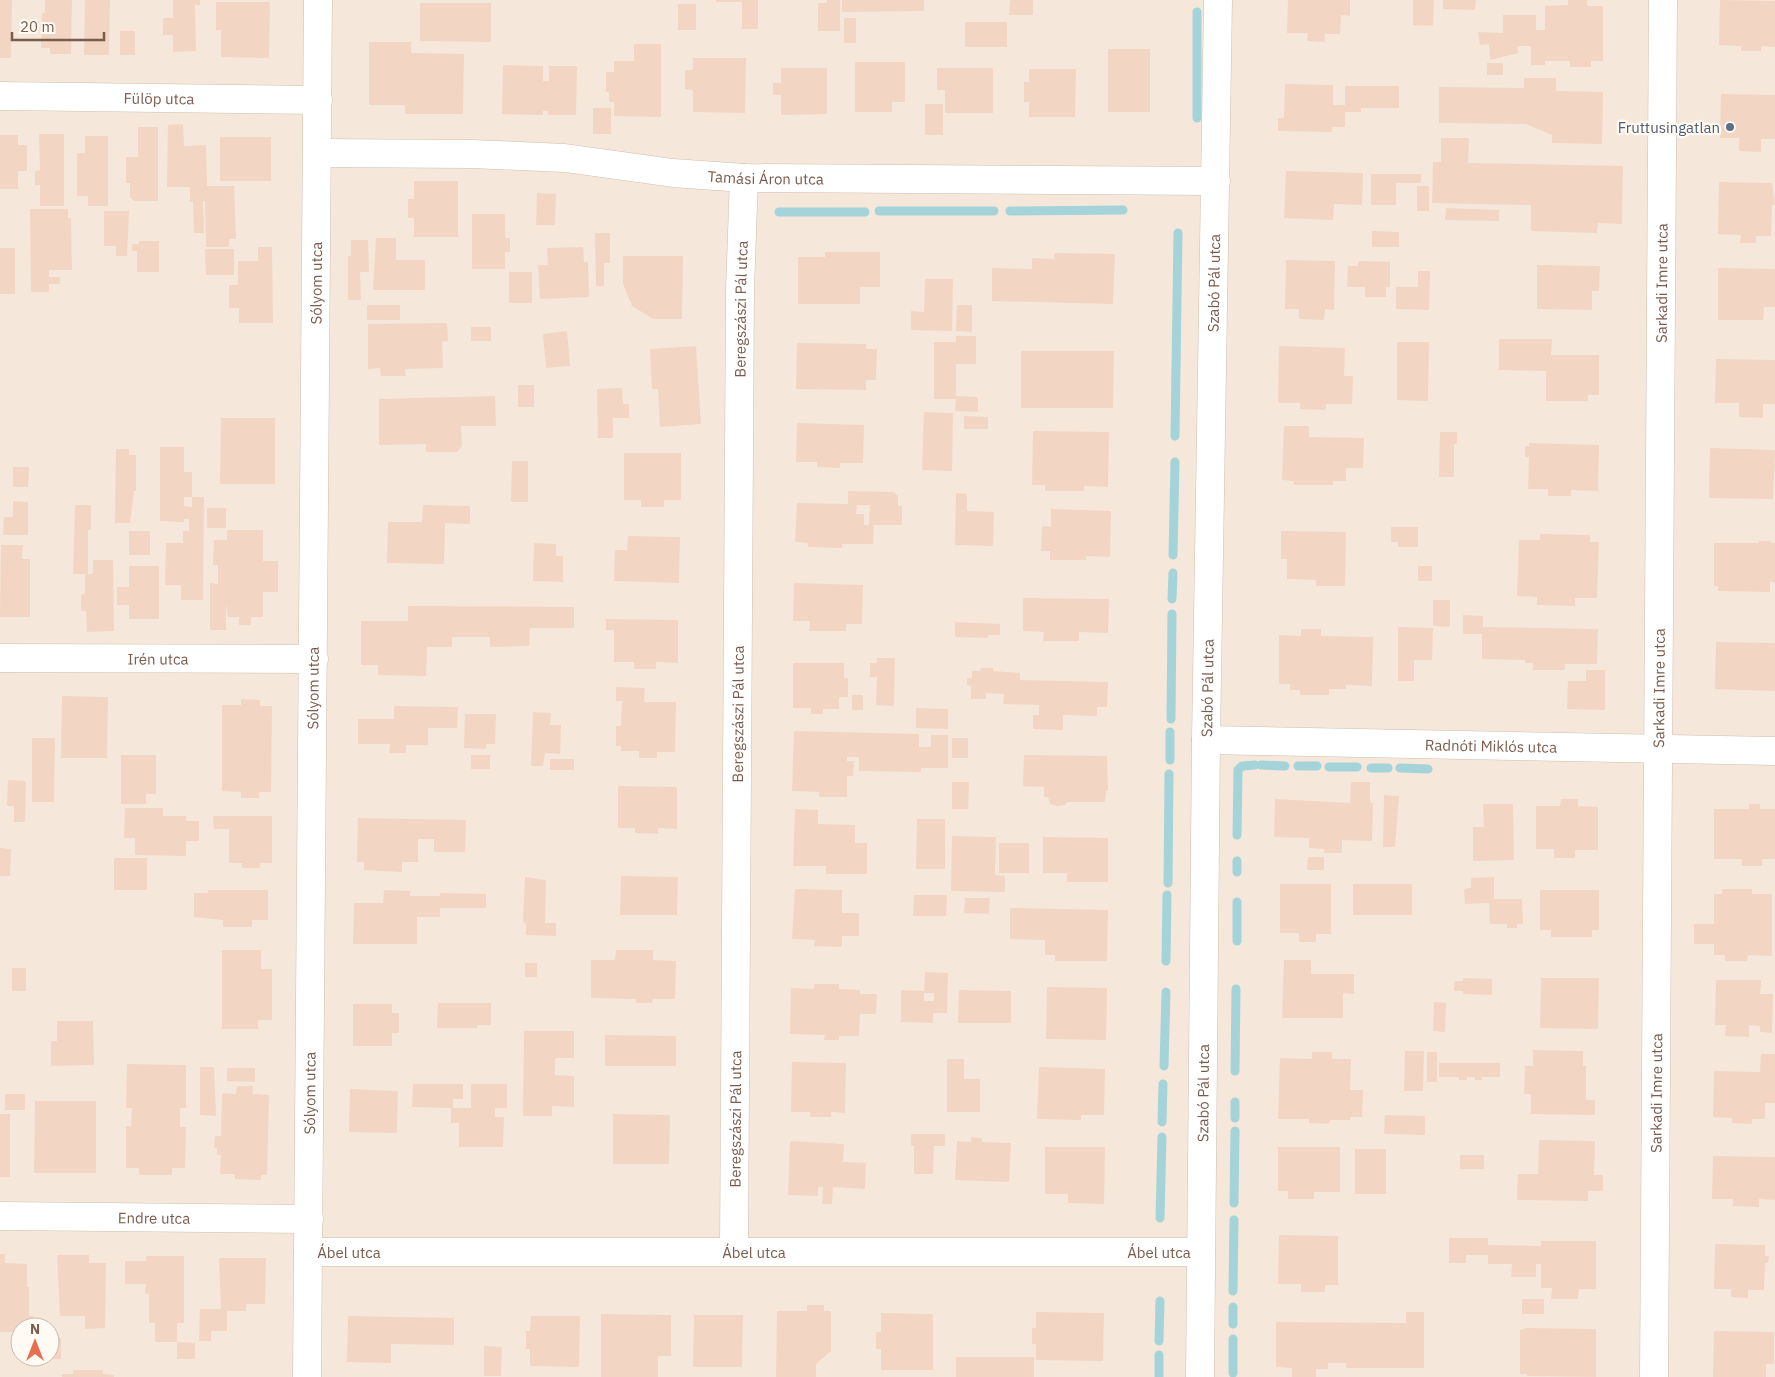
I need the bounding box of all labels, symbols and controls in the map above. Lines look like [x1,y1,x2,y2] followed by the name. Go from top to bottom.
[12,10,105,42] scale bar
[20,17,55,36] text: 20 m
[124,88,194,108] street label: Fülöp utca
[1618,118,1720,137] place label: Fruttusingatlan
[1724,121,1736,133] marker: Fruttusingatlan
[707,166,824,188] street label: Tamási Áron utca
[1651,223,1671,343] street label: Sarkadi Imre utca
[1203,234,1224,332] street label: Szabó Pál utca
[730,240,751,378] street label: Beregszászi Pál utca
[306,242,326,325] street label: Sólyom utca
[1649,628,1668,748] street label: Sarkadi Imre utca
[1197,639,1217,737] street label: Szabó Pál utca
[727,645,747,783] street label: Beregszászi Pál utca
[303,647,322,730] street label: Sólyom utca
[127,649,189,668] street label: Irén utca
[1425,735,1557,756] street label: Radnóti Miklós utca
[1646,1033,1666,1153] street label: Sarkadi Imre utca
[1193,1044,1213,1142] street label: Szabó Pál utca
[725,1050,745,1188] street label: Beregszászi Pál utca
[299,1052,319,1135] street label: Sólyom utca
[118,1208,190,1227] street label: Endre utca
[317,1243,381,1262] street label: Ábel utca
[722,1243,786,1262] street label: Ábel utca
[1127,1243,1191,1262] street label: Ábel utca
[10,1317,60,1367] north arrow
[30,1320,40,1338] text: N

